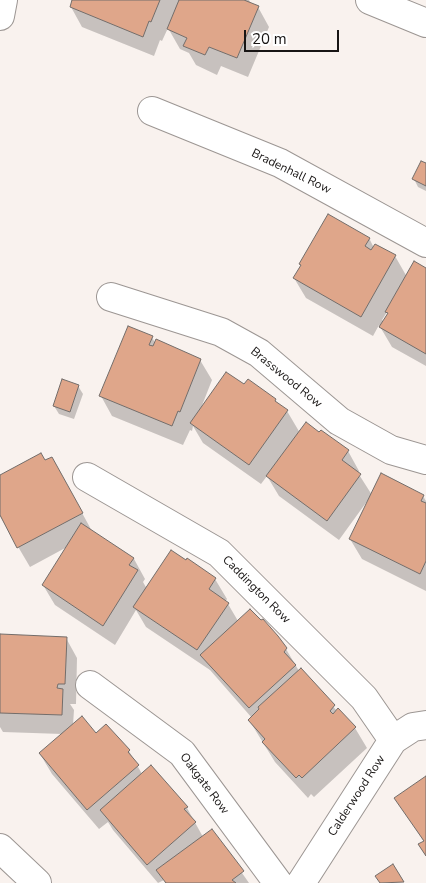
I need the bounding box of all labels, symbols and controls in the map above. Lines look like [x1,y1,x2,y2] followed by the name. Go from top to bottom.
[246,20,341,52] scale bar
[252,29,287,49] text: 20 m
[249,146,333,198] street label: Bradenhall Row
[247,345,325,411] street label: Brasswood Row
[219,553,293,627] street label: Caddington Row
[176,751,232,817] street label: Oakgate Row
[325,753,389,839] street label: Calderwood Row

